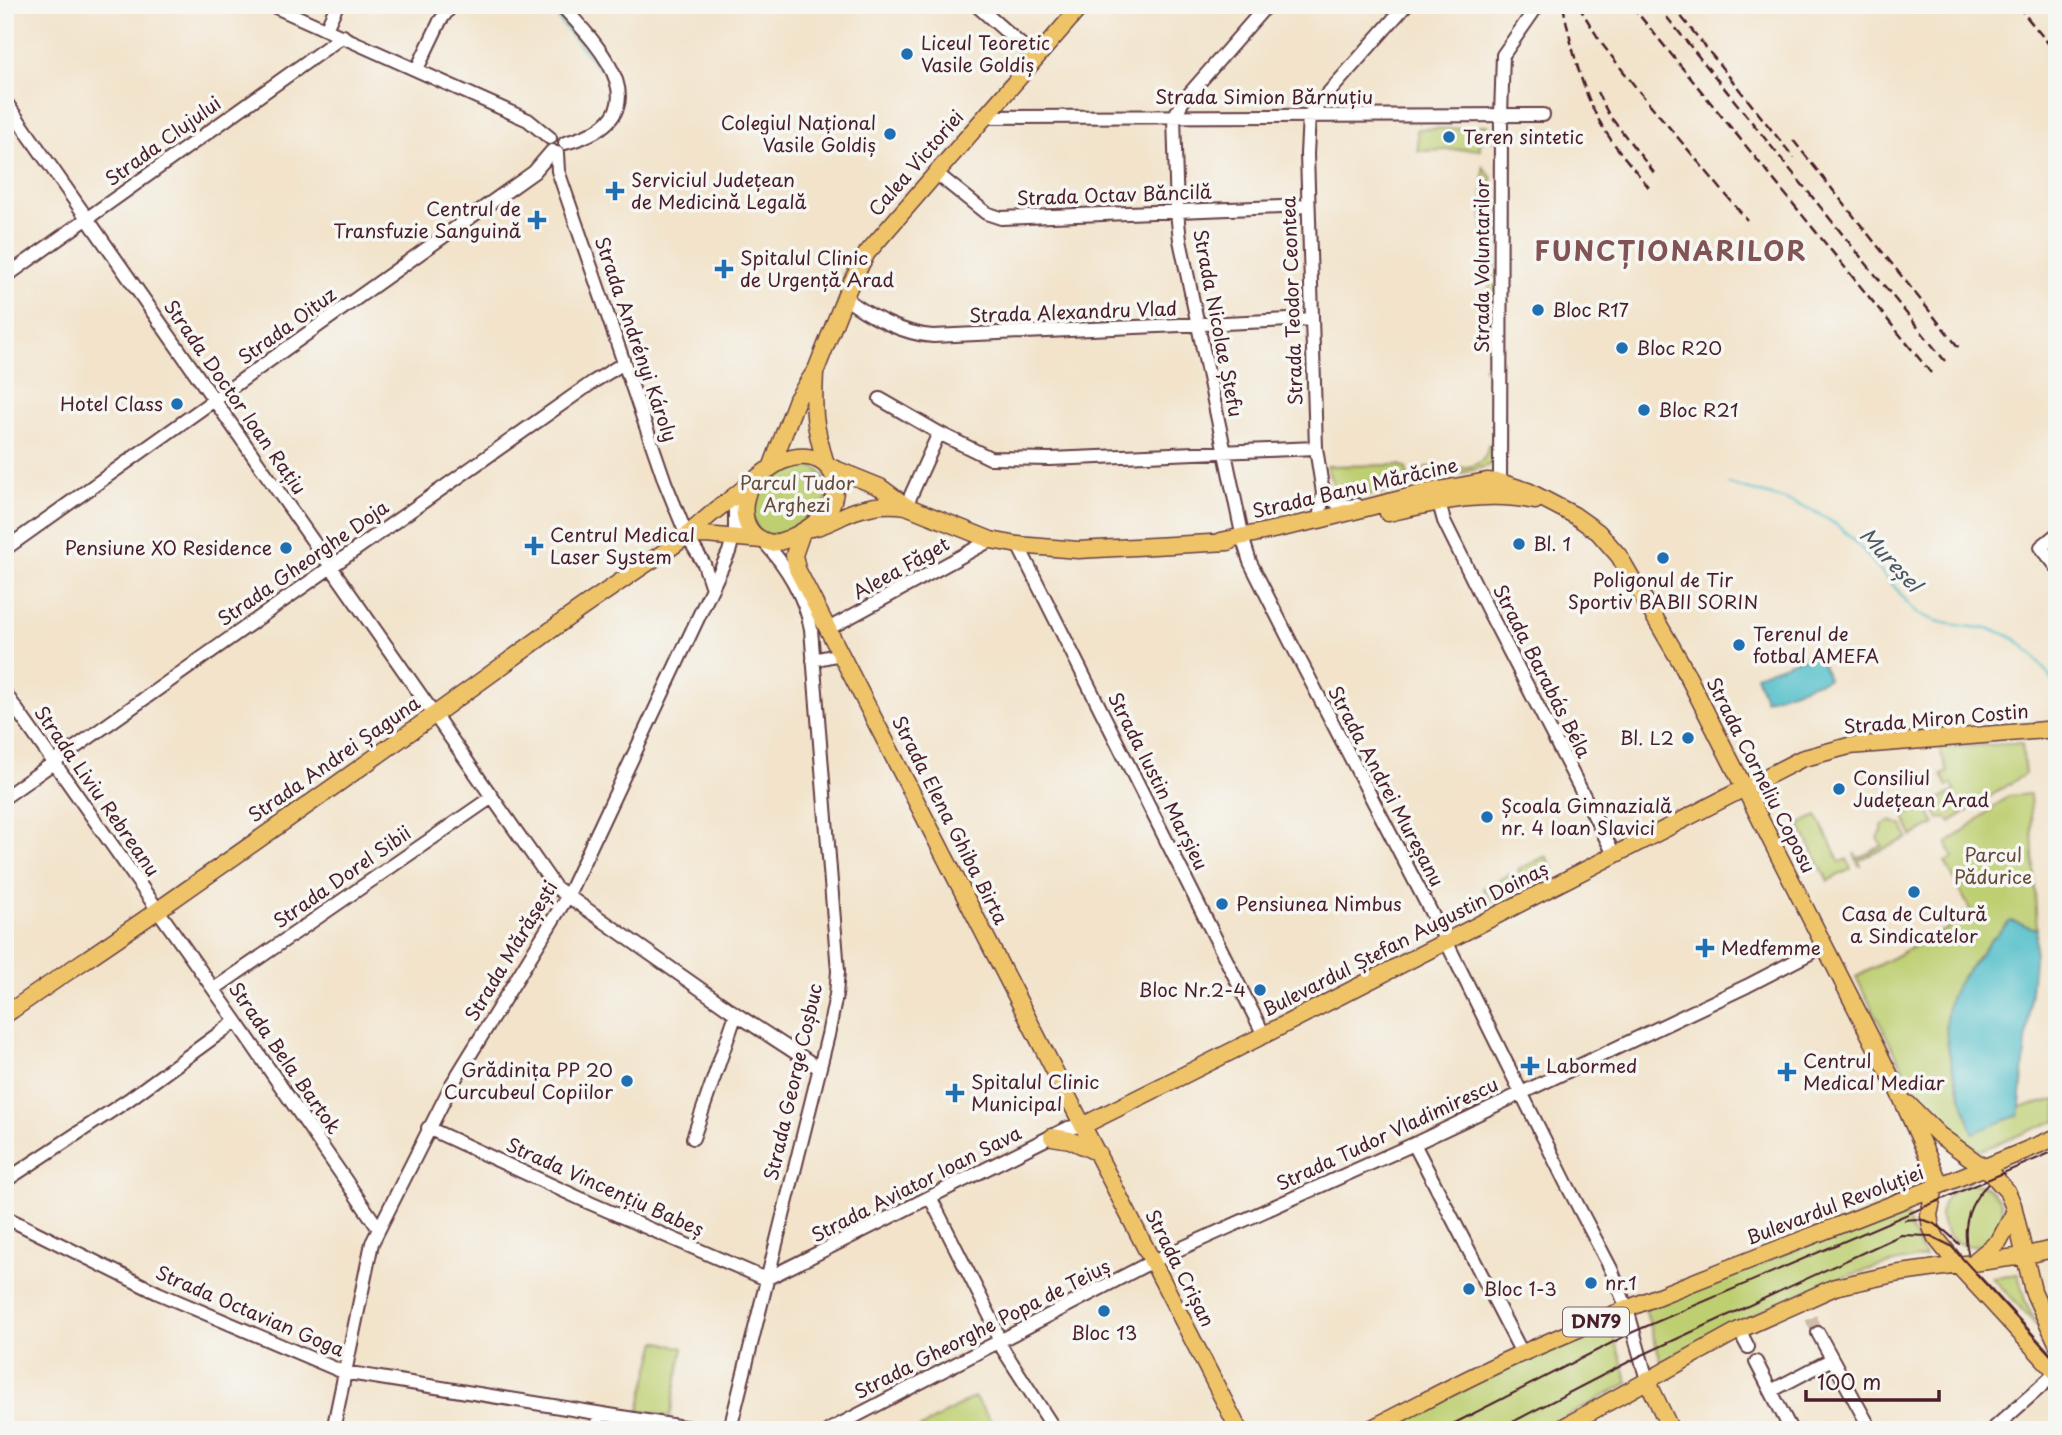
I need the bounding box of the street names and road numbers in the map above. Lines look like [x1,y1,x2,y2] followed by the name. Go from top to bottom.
[1155,82,1373,110] street label: Strada Simion Bărnuțiu
[99,89,226,192] street label: Strada Clujului
[861,103,969,222] street label: Calea Victoriei
[1016,177,1212,211] street label: Strada Octav Băncilă
[1467,179,1495,353] street label: Strada Voluntarilor
[1273,196,1309,406] street label: Strada Teodor Ceontea
[1187,227,1251,419] street label: Strada Nicolae Ștefu
[589,232,685,445] street label: Strada Andrényi Károly
[232,280,341,370] street label: Strada Oituz
[158,293,314,499] street label: Strada Doctor Ioan Rațiu
[969,293,1177,329] street label: Strada Alexandru Vlad
[1249,450,1460,524] street label: Strada Banu Mărăcine
[211,492,394,632] street label: Strada Gheorghe Doja
[847,529,954,605] street label: Aleea Făget
[1487,579,1599,762] street label: Strada Barabás Béla
[1700,672,1823,877] street label: Strada Corneliu Coposu
[1322,680,1452,891] street label: Strada Andrei Mureșanu
[1102,687,1216,874] street label: Strada Iustin Marșieu
[242,688,425,828] street label: Strada Andrei Șaguna
[1842,696,2030,740] street label: Strada Miron Costin
[28,699,167,881] street label: Strada Liviu Rebreanu
[886,710,1016,929] street label: Strada Elena Ghiba Birta
[267,818,416,934] street label: Strada Dorel Sibii
[1257,854,1552,1023] street label: Bulevardul Ștefan Augustin Doinaș
[457,875,563,1026] street label: Strada Mărășești
[223,976,349,1139] street label: Strada Bela Bartok
[756,980,828,1183] street label: Strada George Coșbuc
[1271,1069,1502,1197] street label: Strada Tudor Vladimirescu
[806,1118,1026,1248] street label: Strada Aviator Ioan Sava
[502,1130,709,1242] street label: Strada Vincențiu Babeș
[1742,1157,1928,1251] street label: Bulevardul Revoluției
[1139,1204,1223,1331] street label: Strada Crișan
[849,1251,1114,1405] street label: Strada Gheorghe Popa de Teiuș
[152,1258,349,1363] street label: Strada Octavian Goga
[1563,1308,1629,1336] road number: DN79

